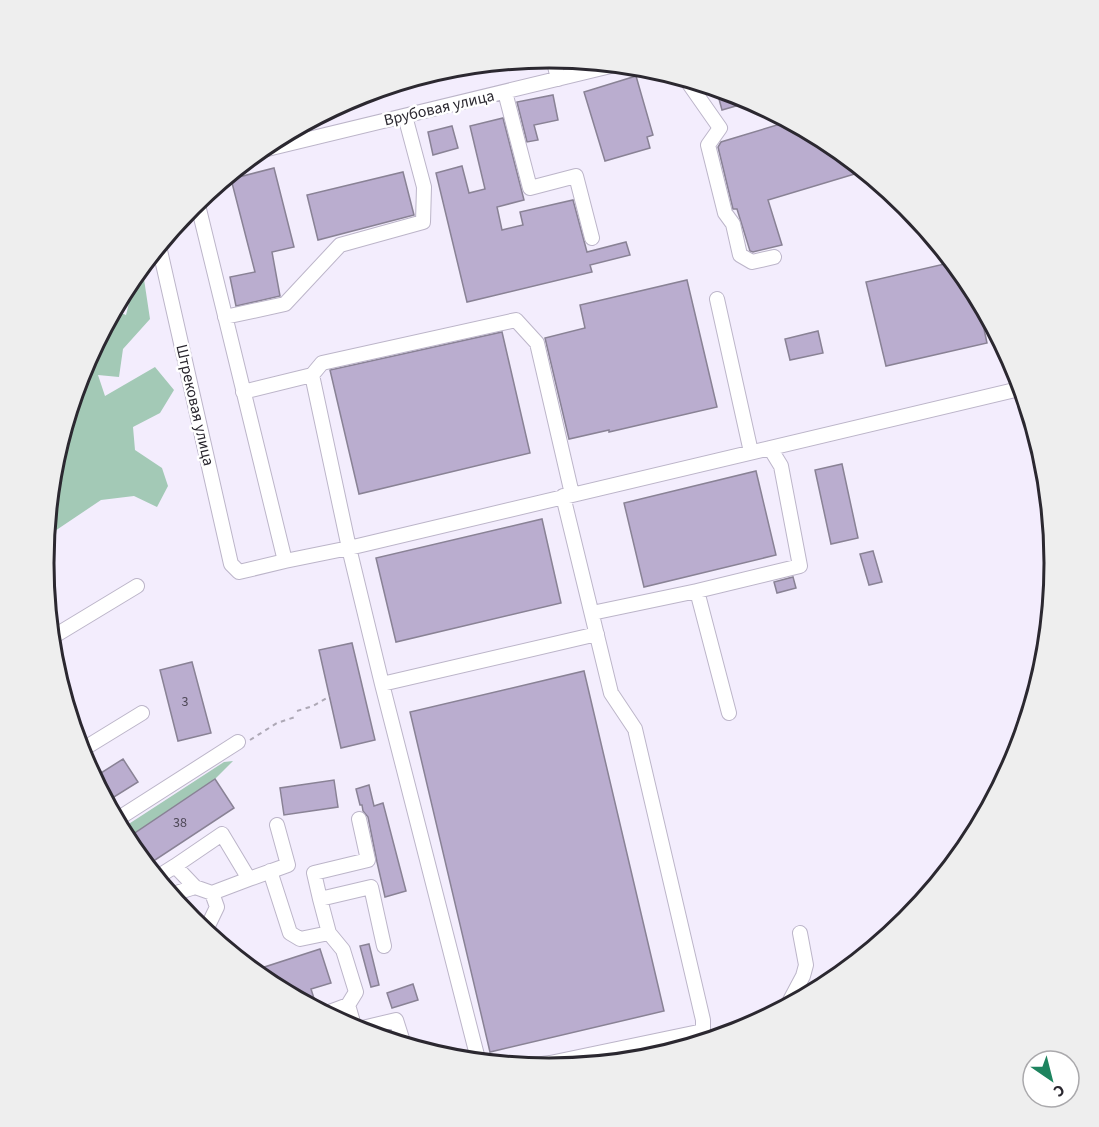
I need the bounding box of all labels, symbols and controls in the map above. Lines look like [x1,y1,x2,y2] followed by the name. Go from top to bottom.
[382,85,496,131] street label: Врубовая улица
[170,342,220,468] street label: Штрековая улица
[182,692,189,712] house number: 3
[173,813,187,833] house number: 38
[1021,1049,1081,1109] north arrow
[1049,1079,1069,1102] text: С

